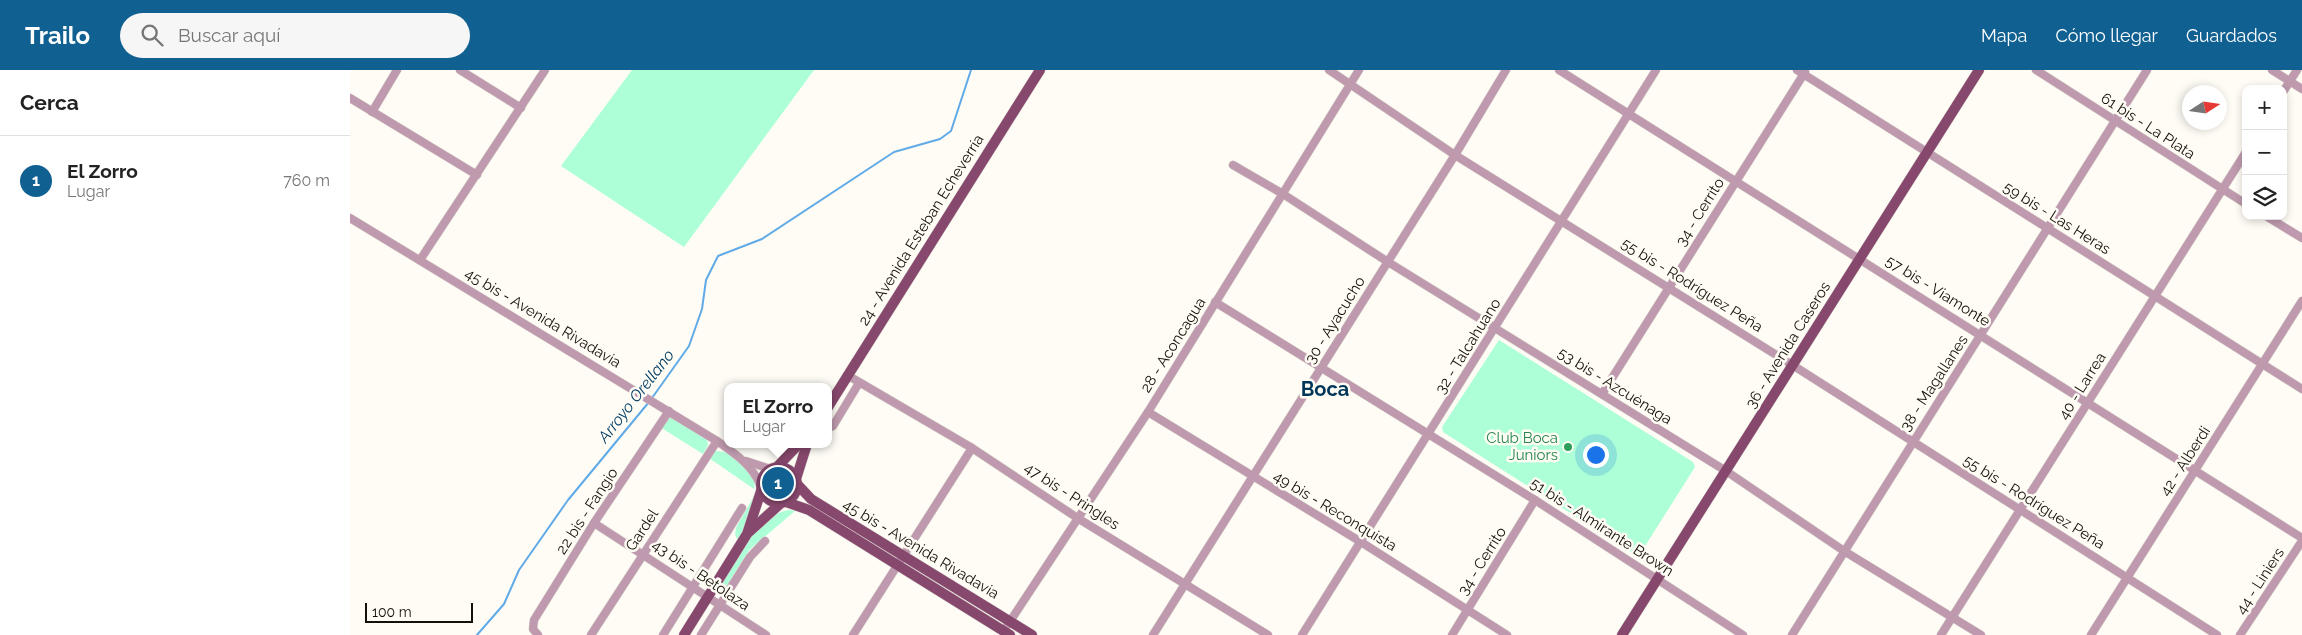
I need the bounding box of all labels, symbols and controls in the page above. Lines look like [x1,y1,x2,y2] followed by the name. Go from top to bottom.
[120,13,470,58] search box
[25,21,90,50] text: Trailo
[138,21,166,49] icon: search
[178,24,280,46] text: Buscar aquí
[1981,25,2027,46] text: Mapa
[2055,25,2158,46] text: Cómo llegar
[2186,25,2277,46] text: Guardados
[2182,85,2227,130] north arrow
[2242,85,2287,220] map controls
[2242,85,2287,130] button: +
[2098,89,2198,163] street label: 61 bis - La Plata
[20,90,79,115] text: Cerca
[2242,130,2287,175] button: −
[855,131,987,329] street label: 24 - Avenida Esteban Echeverría
[67,160,138,182] text: El Zorro
[32,171,40,190] text: 1
[283,171,330,190] text: 760 m
[1672,175,1728,249] street label: 34 - Cerrito
[2242,175,2287,220] button: layers
[2000,178,2114,258] street label: 59 bis - Las Heras
[67,182,110,201] text: Lugar
[1618,234,1766,336] street label: 55 bis - Rodríguez Peña
[1882,252,1994,331] street label: 57 bis - Viamonte
[462,264,624,372] street label: 45 bis - Avenida Rivadavia
[1301,273,1369,367] street label: 30 - Ayacucho
[1742,278,1834,412] street label: 36 - Avenida Caseros
[1137,294,1209,396] street label: 28 - Aconcagua
[1431,295,1505,397] street label: 32 - Talcahuano
[1896,332,1972,434] street label: 38 - Magallanes
[1555,344,1675,428] street label: 53 bis - Azcuénaga
[593,346,678,447] water label: Arroyo Orellano
[2054,349,2110,423] street label: 40 - Larrea
[1301,377,1349,401] district label: Boca
[724,383,832,448] popup
[743,395,813,417] text: El Zorro
[743,417,786,436] text: Lugar
[2156,423,2214,499] street label: 42 - Alberdi
[1486,429,1558,464] place label: Club Boca Juniors
[1562,441,1574,453] marker: Club Boca Juniors
[1583,442,1609,468] your location
[1960,451,2108,553] street label: 55 bis - Rodríguez Peña
[1021,459,1123,533] street label: 47 bis - Pringles
[552,464,622,558] street label: 22 bis - Fangio
[762,464,794,502] pin: 1
[1270,467,1400,555] street label: 49 bis - Reconquista
[1527,474,1677,580] street label: 51 bis - Almirante Brown
[840,495,1002,603] street label: 45 bis - Avenida Rivadavia
[622,505,663,554] street label: Gardel
[1454,524,1510,598] street label: 34 - Cerrito
[649,536,753,614] street label: 43 bis - Betolaza
[2232,544,2288,618] street label: 44 - Liniers
[365,600,472,623] scale bar
[372,604,412,620] text: 100 m

